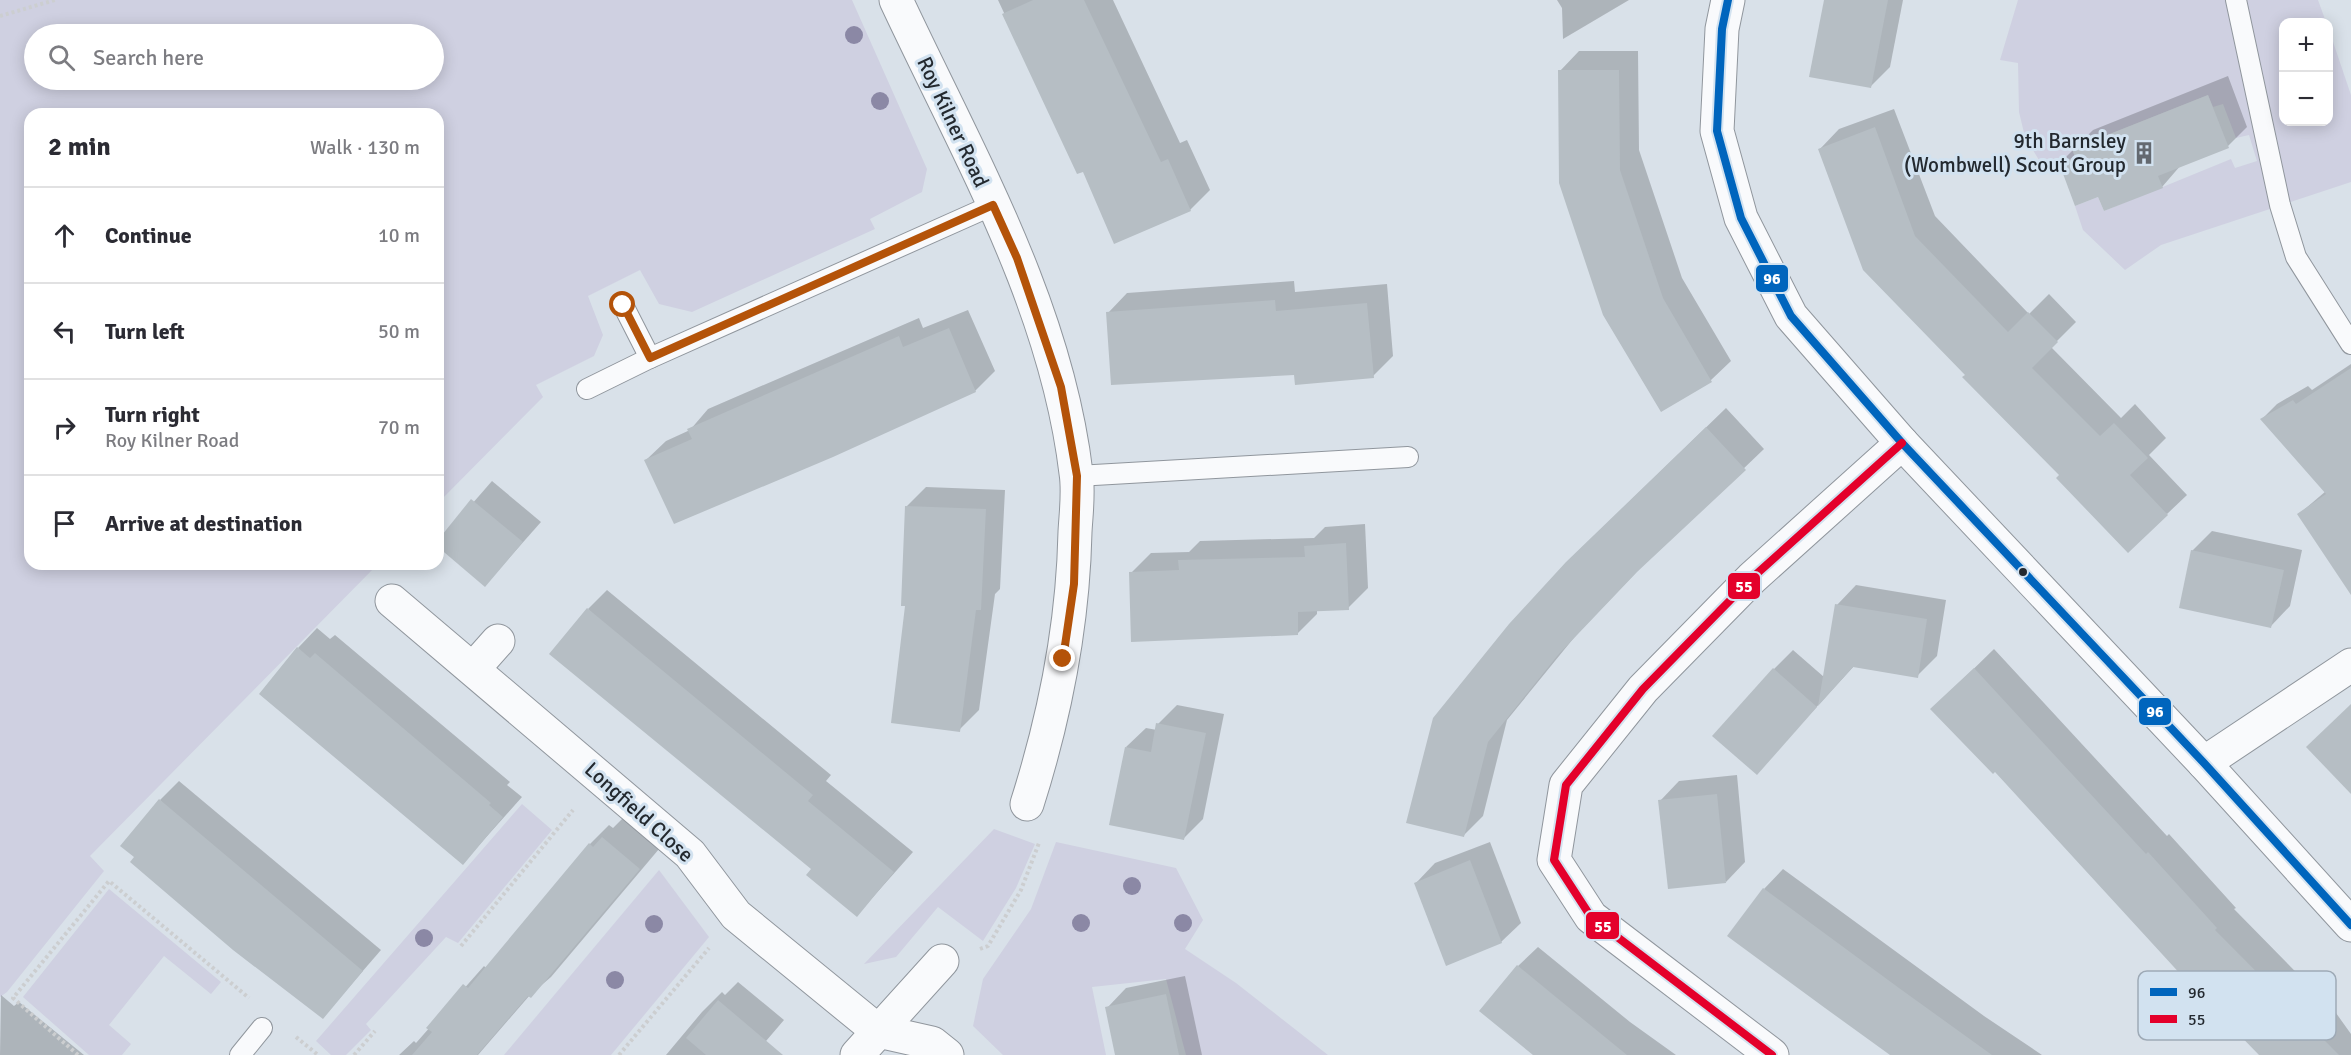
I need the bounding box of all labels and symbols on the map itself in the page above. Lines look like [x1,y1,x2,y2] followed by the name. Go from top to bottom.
[911,53,995,191] street label: Roy Kilner Road
[1904,128,2126,178] place label: 9th Barnsley (Wombwell) Scout Group
[2131,140,2157,166] building icon: 9th Barnsley (Wombwell) Scout Group
[1755,264,1789,293] line badge: 96
[1763,269,1781,289] text: 96
[609,291,635,317] route start
[2017,566,2029,578] unlabelled marker
[1727,572,1761,600] line badge: 55
[1735,577,1753,597] text: 55
[1049,645,1075,671] route end
[2138,697,2172,726] line badge: 96
[2146,702,2164,722] text: 96
[579,756,699,868] street label: Longfield Close
[1585,911,1620,940] line badge: 55
[1594,917,1612,937] text: 55
[2138,971,2336,1040] legend
[2188,983,2205,1003] text: 96
[2188,1010,2205,1030] text: 55

